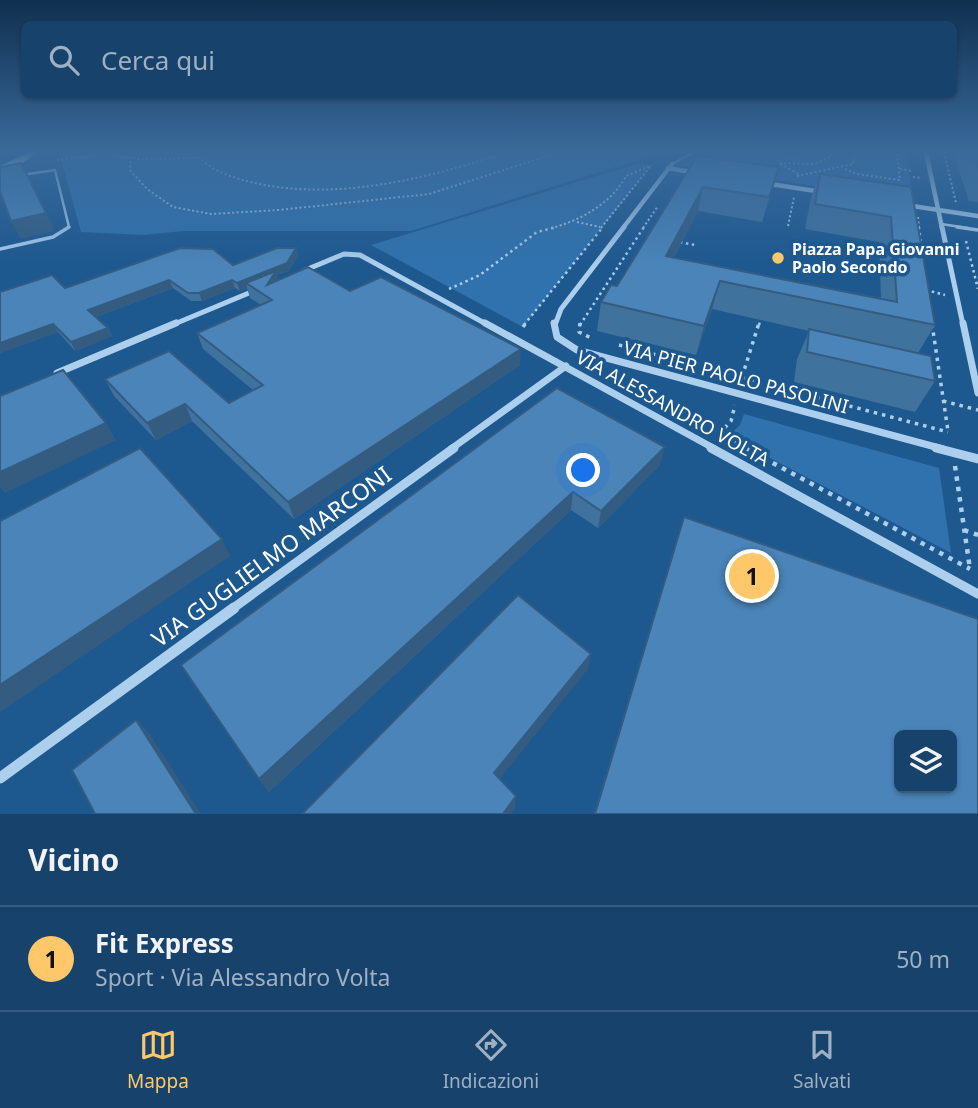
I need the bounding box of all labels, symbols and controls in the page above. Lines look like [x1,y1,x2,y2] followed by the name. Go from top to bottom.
[21,21,957,98] search box
[45,41,83,79] icon: search
[101,42,215,78] text: Cerca qui
[792,238,960,278] place label: Piazza Papa Giovanni Paolo Secondo
[770,250,786,266] marker: Piazza Papa Giovanni Paolo Secondo
[621,334,851,420] street label: VIA PIER PAOLO PASOLINI
[572,344,775,473] street label: VIA ALESSANDRO VOLTA
[566,453,600,487] your location
[145,458,397,654] street label: VIA GUGLIELMO MARCONI
[729,550,775,602] pin: 1
[894,730,957,793] map controls
[894,730,957,793] button: layers
[28,839,119,880] text: Vicino
[95,925,234,961] text: Fit Express
[44,943,58,975] text: 1
[896,943,950,975] text: 50 m
[95,961,390,993] text: Sport · Via Alessandro Volta
[127,1026,189,1094] tab: Mappa
[443,1026,539,1094] tab: Indicazioni
[793,1026,851,1094] tab: Salvati

